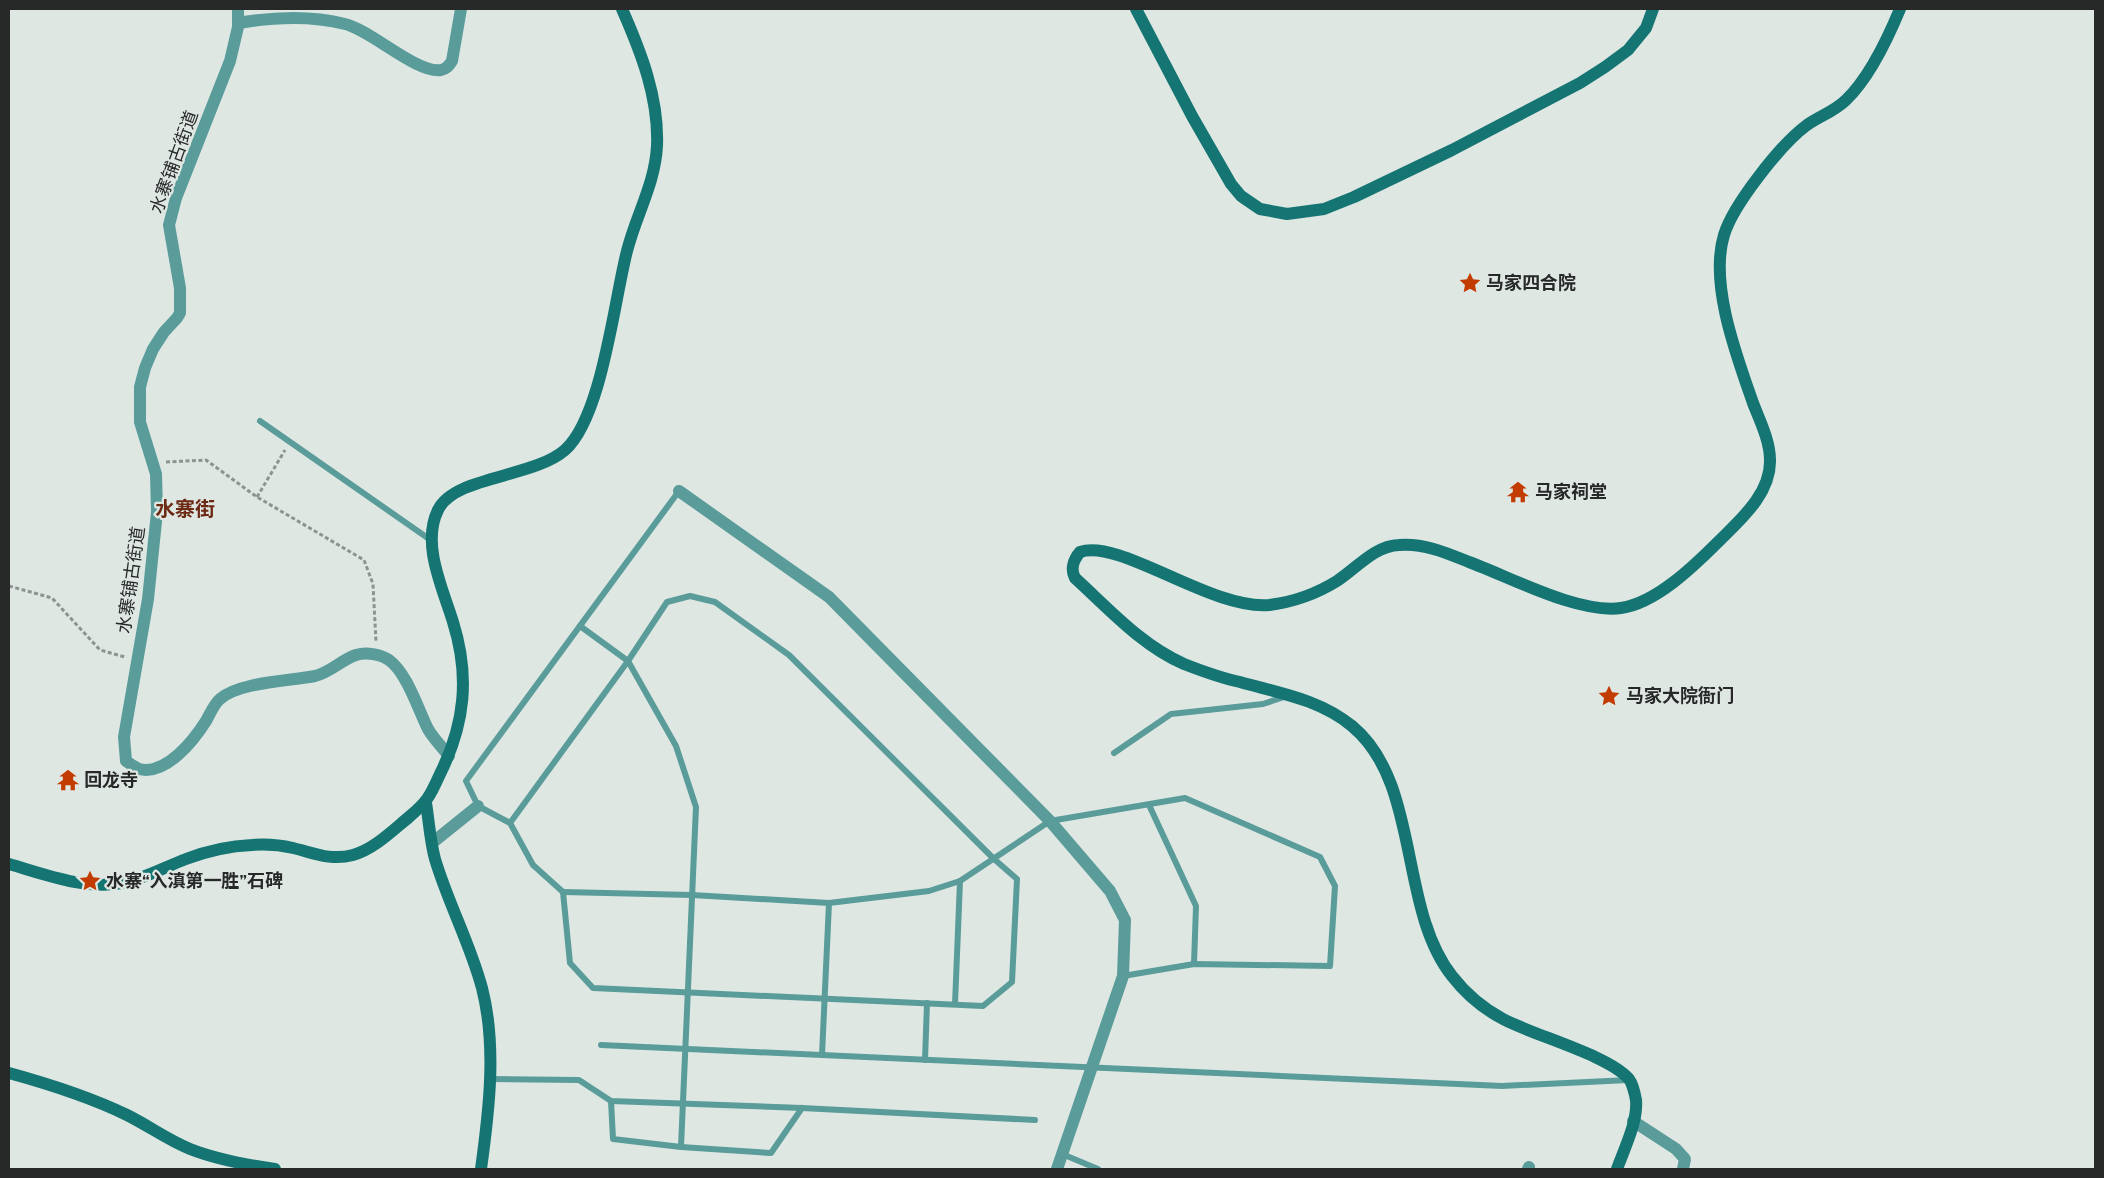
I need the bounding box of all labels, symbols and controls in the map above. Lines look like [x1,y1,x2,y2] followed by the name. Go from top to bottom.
[145,107,203,217] street label: 水寨铺古街道
[1457,270,1483,296] place icon: 马家四合院
[1486,272,1576,294] place label: 马家四合院
[1505,479,1531,505] temple icon: 马家祠堂
[1535,481,1607,503] place label: 马家祠堂
[155,497,215,521] district label: 水寨街
[113,525,149,635] street label: 水寨铺古街道
[1596,683,1622,709] place icon: 马家大院衙门
[1626,685,1734,707] place label: 马家大院衙门
[55,767,81,793] temple icon: 回龙寺
[84,769,138,791] place label: 回龙寺
[77,868,103,894] place icon: 水寨“入滇第一胜”石碑
[106,870,283,892] place label: 水寨“入滇第一胜”石碑

